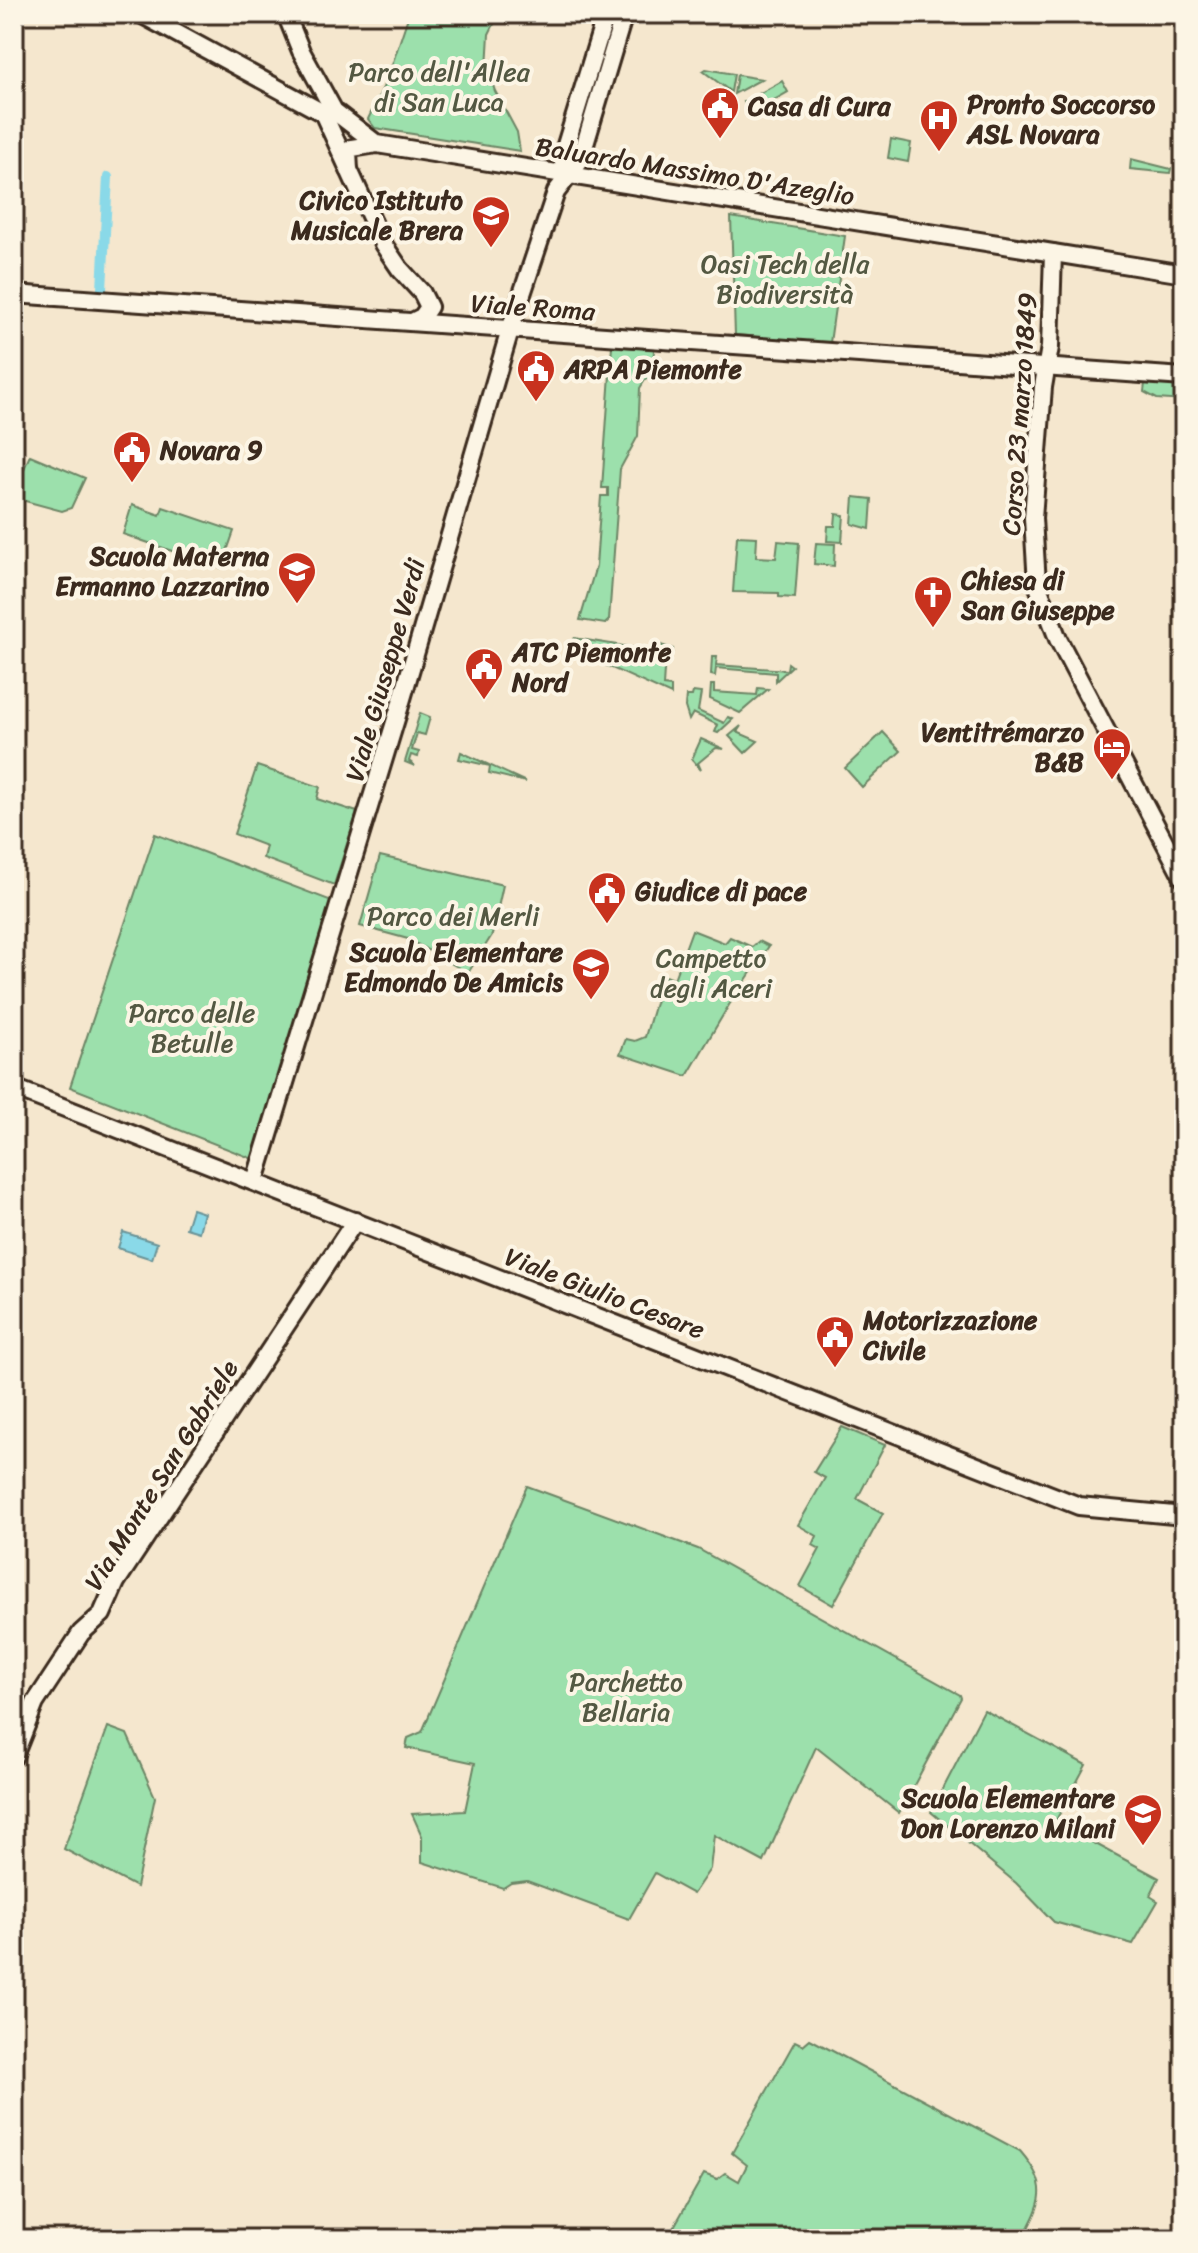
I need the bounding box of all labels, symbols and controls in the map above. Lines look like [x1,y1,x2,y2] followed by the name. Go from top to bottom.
[348,49,531,125] park label: Parco dell'Allea di San Luca
[966,81,1156,157] place label: Pronto Soccorso ASL Novara
[747,83,892,129] place label: Casa di Cura
[699,85,741,140] public building icon: Casa di Cura
[918,98,960,153] hospital icon: Pronto Soccorso ASL Novara
[532,123,858,219] street label: Baluardo Massimo D'Azeglio
[290,177,464,253] place label: Civico Istituto Musicale Brera
[470,194,512,249] school or university icon: Civico Istituto Musicale Brera
[701,241,870,317] park label: Oasi Tech della Biodiversità
[469,280,598,334] street label: Viale Roma
[988,291,1050,537] street label: Corso 23 marzo 1849
[563,346,743,392] place label: ARPA Piemonte
[515,348,557,403] public building icon: ARPA Piemonte
[159,427,263,473] place label: Novara 9
[111,429,153,484] public building icon: Novara 9
[55,533,270,609] place label: Scuola Materna Ermanno Lazzarino
[276,550,318,605] school or university icon: Scuola Materna Ermanno Lazzarino
[331,552,439,787] street label: Viale Giuseppe Verdi
[960,557,1115,633] place label: Chiesa di San Giuseppe
[912,574,954,629] church icon: Chiesa di San Giuseppe
[511,629,672,705] place label: ATC Piemonte Nord
[463,646,505,701] public building icon: ATC Piemonte Nord
[921,709,1085,785] place label: Ventitrémarzo B&B
[1091,726,1133,781] hotel icon: Ventitrémarzo B&B
[635,868,808,914] place label: Giudice di pace
[586,870,628,925] public building icon: Giudice di pace
[367,893,540,939] park label: Parco dei Merli
[344,929,564,1005] place label: Scuola Elementare Edmondo De Amicis
[650,935,773,1011] park label: Campetto degli Aceri
[570,946,612,1001] school or university icon: Scuola Elementare Edmondo De Amicis
[129,990,255,1066] park label: Parco delle Betulle
[498,1234,712,1352] street label: Viale Giulio Cesare
[862,1297,1038,1373] place label: Motorizzazione Civile
[814,1314,856,1369] public building icon: Motorizzazione Civile
[71,1350,251,1600] street label: Via Monte San Gabriele
[569,1659,683,1735] park label: Parchetto Bellaria
[900,1775,1117,1851] place label: Scuola Elementare Don Lorenzo Milani
[1122,1792,1164,1847] school or university icon: Scuola Elementare Don Lorenzo Milani

